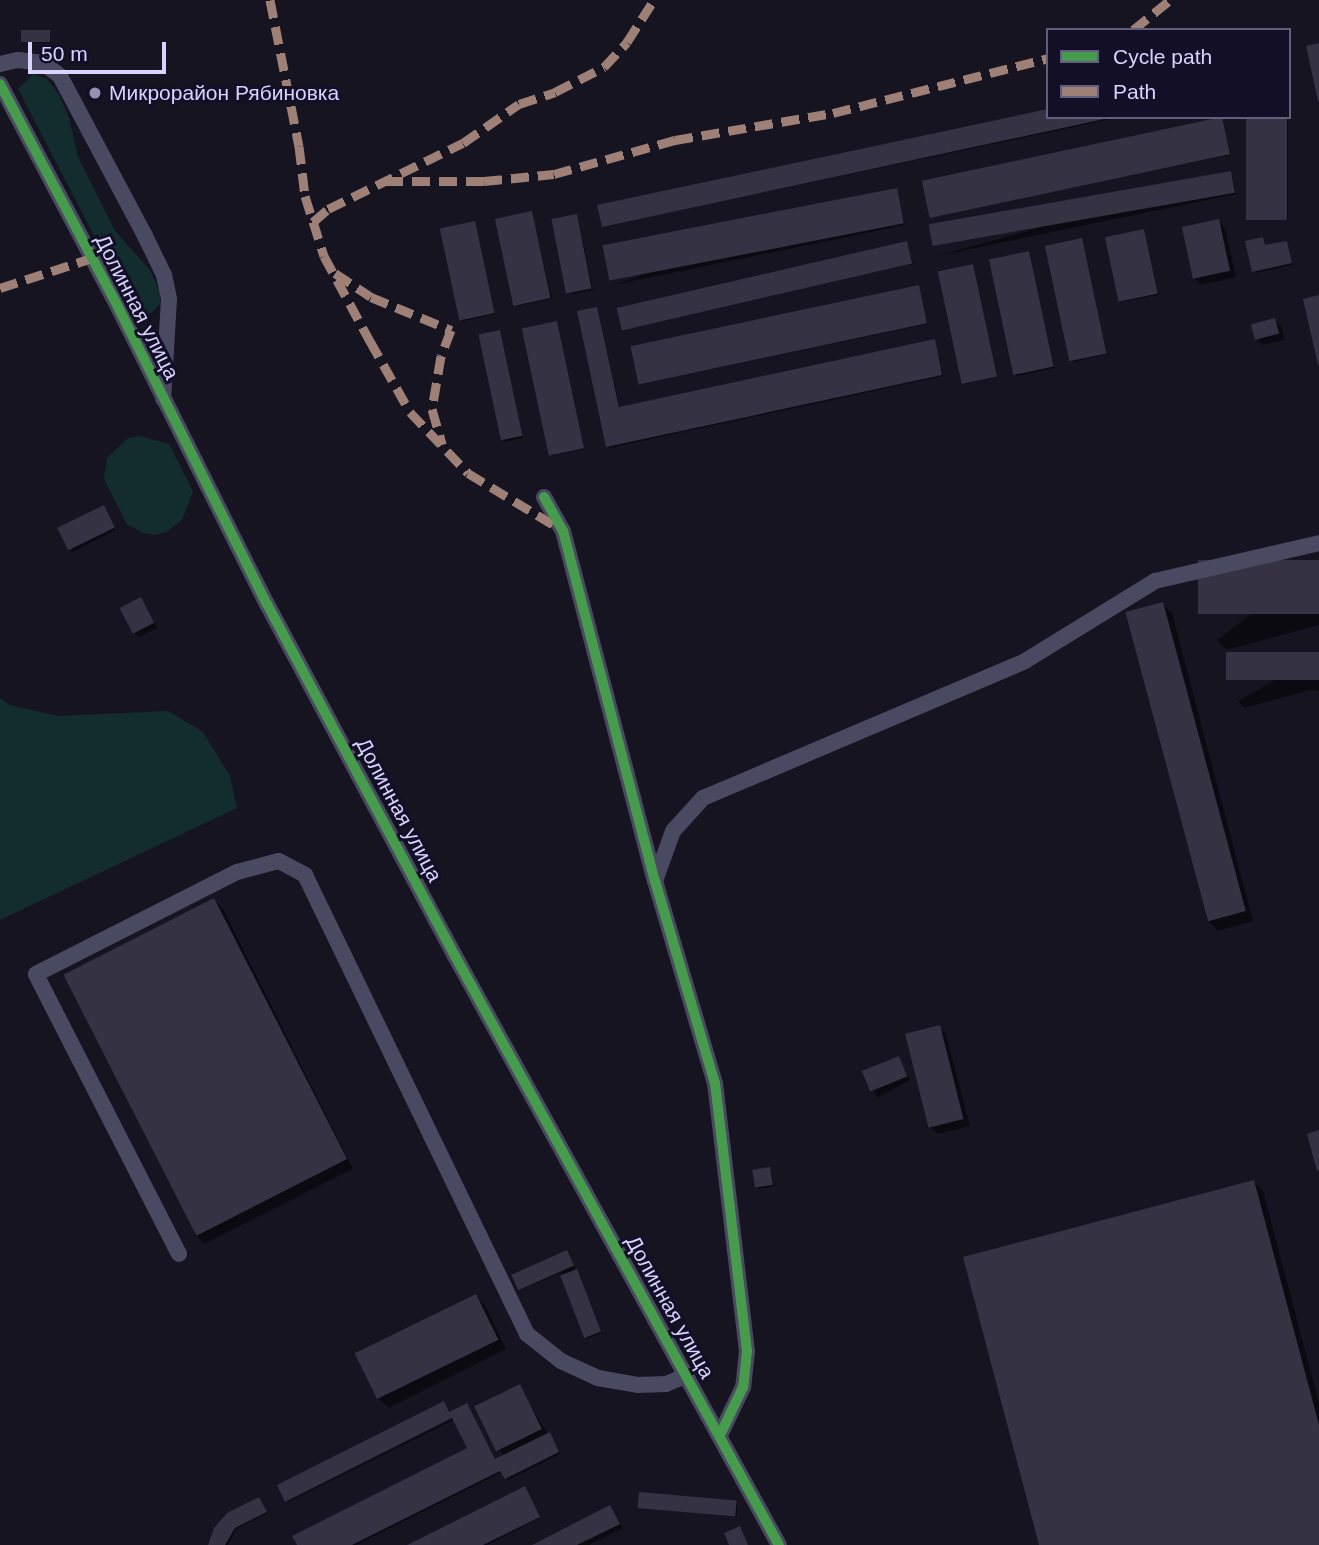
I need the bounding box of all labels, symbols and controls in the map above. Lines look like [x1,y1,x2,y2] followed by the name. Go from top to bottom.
[32,28,170,72] scale bar
[1046,28,1291,119] legend
[41,42,88,65] text: 50 m
[1113,45,1212,68] text: Cycle path
[109,80,339,106] place label: Микрорайон Рябиновка
[1113,80,1156,103] text: Path
[87,85,103,101] marker: Микрорайон Рябиновка
[90,230,184,384] street label: Долинная улица
[350,734,448,886] street label: Долинная улица
[620,1231,720,1383] street label: Долинная улица

